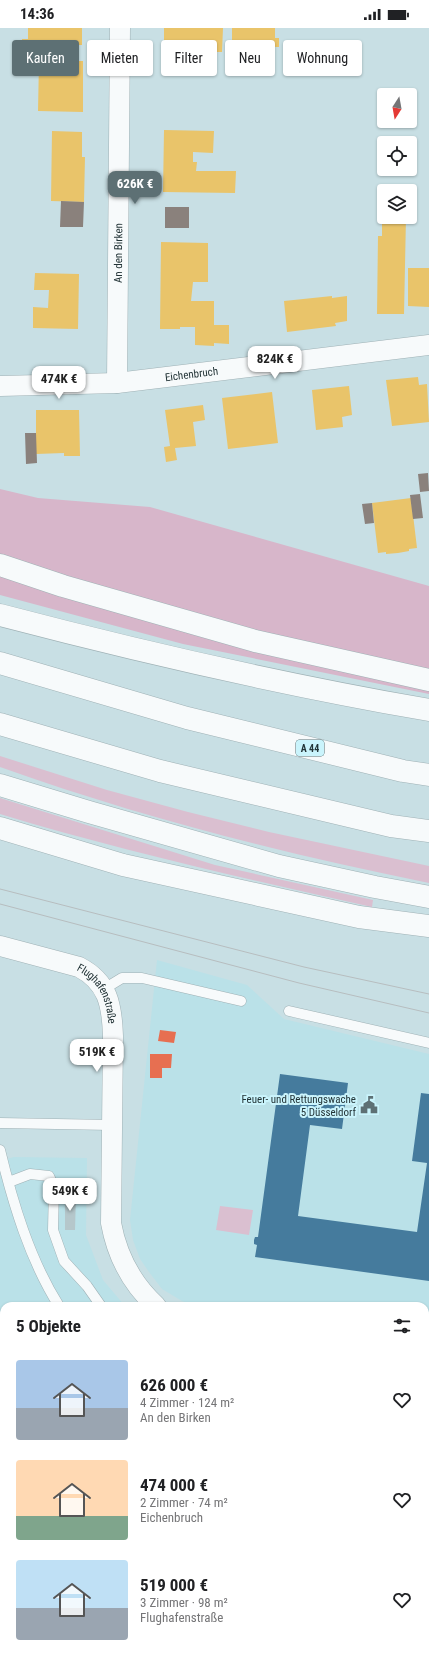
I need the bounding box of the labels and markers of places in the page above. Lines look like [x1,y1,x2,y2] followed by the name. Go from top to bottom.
[102,171,168,205] pin: 626K €
[242,346,308,380] pin: 824K €
[26,366,92,400] pin: 474K €
[64,1039,130,1073] pin: 519K €
[241,1093,357,1119] place label: Feuer- und Rettungswache 5 Düsseldorf
[359,1095,379,1115] public building icon: Feuer- und Rettungswache 5 Düsseldorf
[37,1178,103,1212] pin: 549K €

